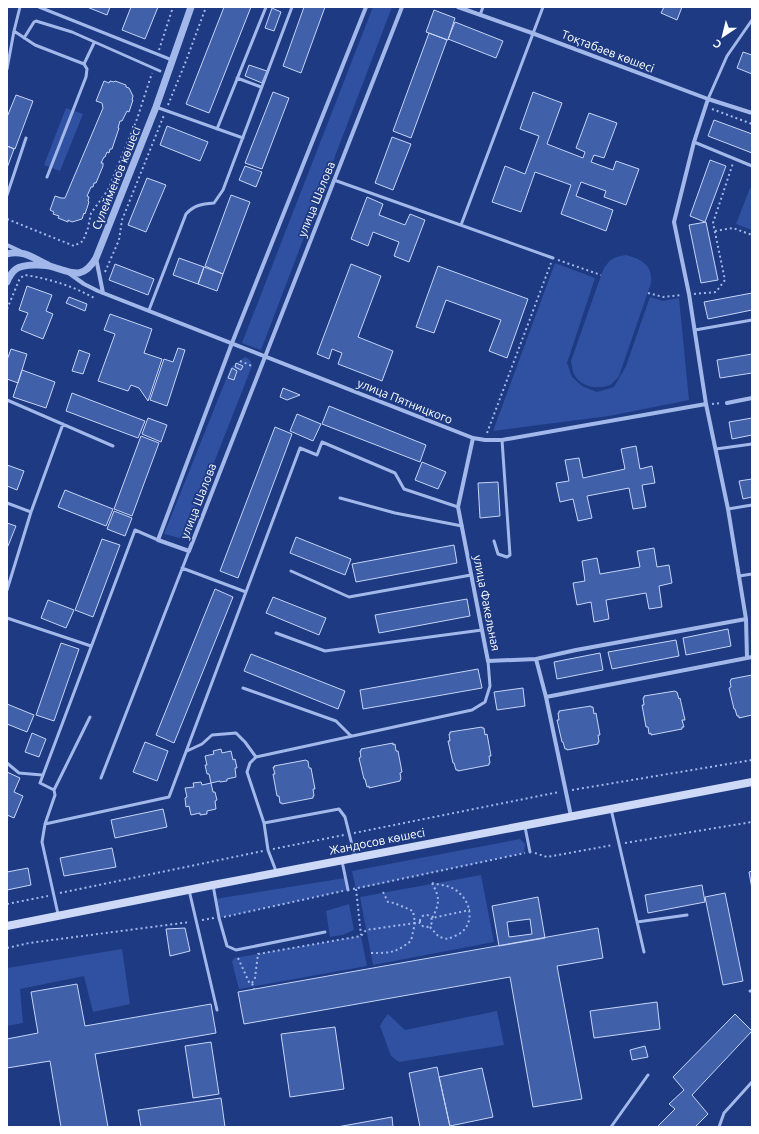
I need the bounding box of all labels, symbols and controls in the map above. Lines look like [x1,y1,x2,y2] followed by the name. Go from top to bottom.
[703,16,743,56] north arrow
[560,27,656,75] street label: Тоқтабаев көшесі
[711,37,724,51] text: С
[89,124,143,232] street label: Сүлейменов көшесі
[295,159,337,239] street label: улица Шалова
[355,376,455,426] street label: улица Пятницкого
[178,461,218,541] street label: улица Шалова
[471,554,503,652] street label: улица Факельная
[328,825,426,857] street label: Жандосов көшесі

